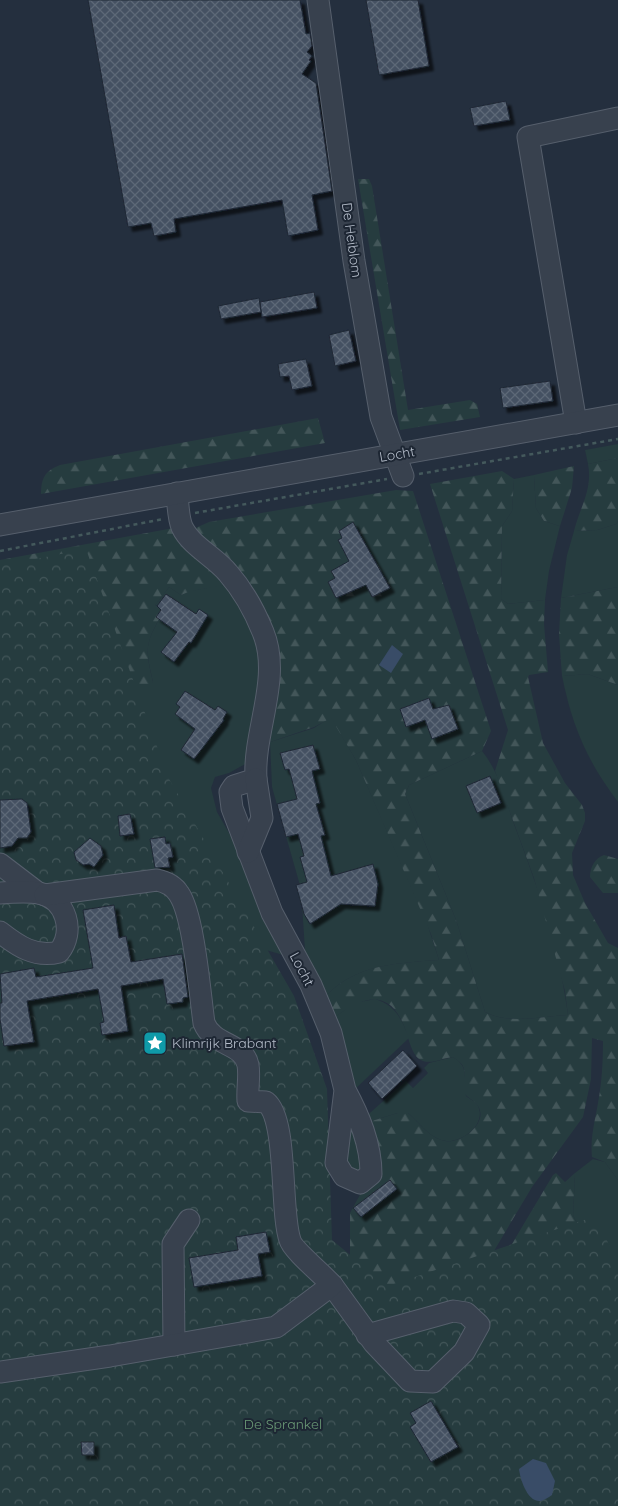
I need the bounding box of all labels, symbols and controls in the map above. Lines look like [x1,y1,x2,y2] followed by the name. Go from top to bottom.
[338,201,366,279] street label: De Heiblom
[378,442,416,466] street label: Locht
[286,949,318,989] street label: Locht
[142,1030,168,1056] place icon: Klimrijk Brabant
[172,1034,277,1052] place label: Klimrijk Brabant
[244,1415,322,1433] park label: De Sprankel

